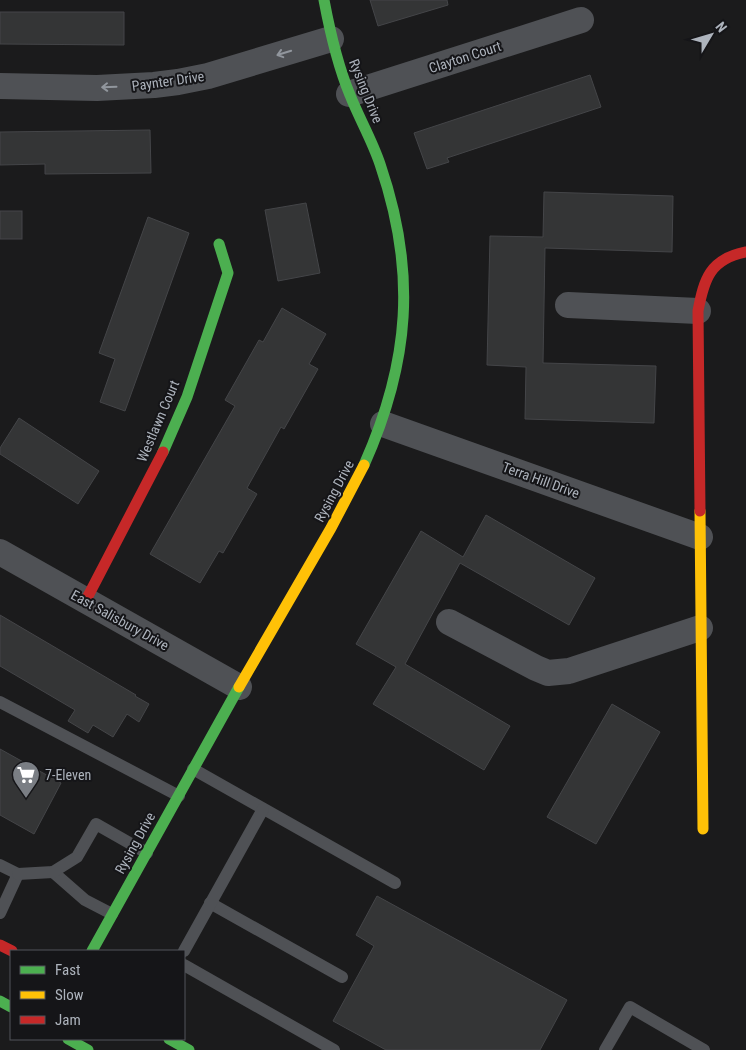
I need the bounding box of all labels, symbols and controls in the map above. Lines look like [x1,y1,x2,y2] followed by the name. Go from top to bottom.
[686,10,736,60] north arrow
[712,19,730,35] text: N
[427,38,503,76] street label: Clayton Court
[277,48,293,58] one-way arrow
[346,57,386,126] street label: Rysing Drive
[131,68,206,94] street label: Paynter Drive
[101,83,117,92] one-way arrow
[134,378,182,464] street label: Westlawn Court
[311,457,357,525] street label: Rysing Drive
[500,459,582,501] street label: Terra Hill Drive
[68,587,172,654] street label: East Salisbury Drive
[11,760,41,799] supermarket icon: 7-Eleven
[45,767,91,783] place label: 7-Eleven
[112,809,159,876] street label: Rysing Drive
[10,950,185,1040] legend
[55,961,80,979] text: Fast
[55,986,84,1004] text: Slow
[55,1011,81,1029] text: Jam

